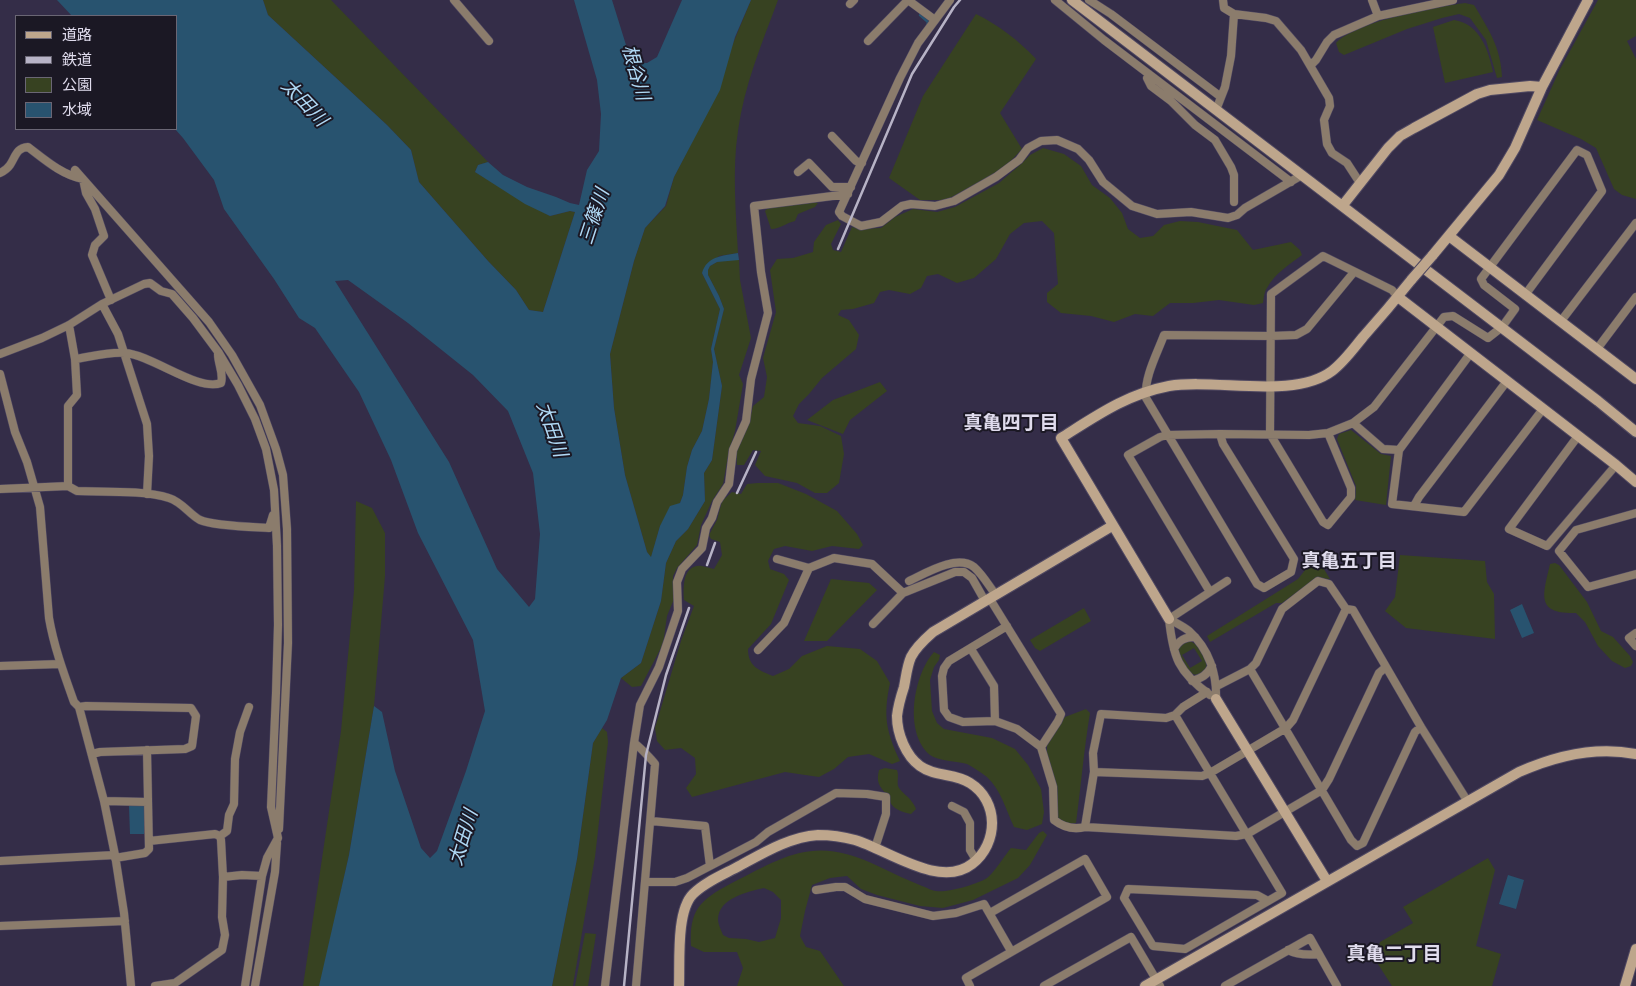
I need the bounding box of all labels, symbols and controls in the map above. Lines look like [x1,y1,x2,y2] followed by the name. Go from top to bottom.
[15,15,178,130] legend
[62,25,92,46] text: 道路
[615,42,653,104] water label: 根谷川
[62,50,92,71] text: 鉄道
[62,75,92,96] text: 公園
[275,76,331,132] water label: 太田川
[62,100,92,121] text: 水域
[576,186,616,248] water label: 三篠川
[530,399,570,461] water label: 太田川
[964,414,1058,436] district label: 真亀四丁目
[1302,552,1396,574] district label: 真亀五丁目
[446,807,484,869] water label: 太田川
[1347,945,1441,967] district label: 真亀二丁目

